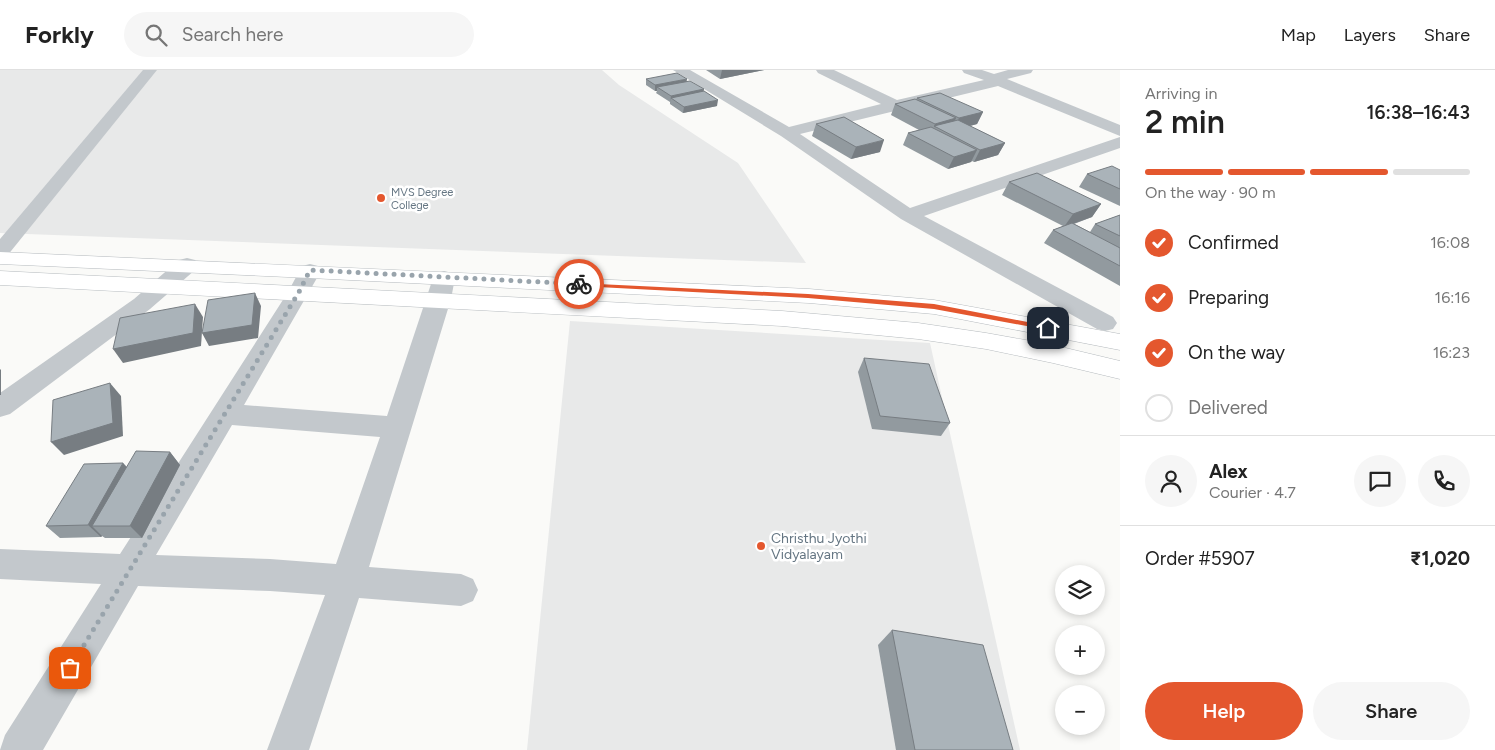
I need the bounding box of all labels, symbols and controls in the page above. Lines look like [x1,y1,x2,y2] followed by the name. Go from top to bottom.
[124,12,474,57] search box
[25,20,94,49] text: Forkly
[142,21,170,49] icon: search
[182,23,283,46] text: Search here
[1281,24,1316,46] text: Map
[1344,24,1396,46] text: Layers
[1424,24,1470,46] text: Share
[1145,84,1217,103] text: Arriving in
[1367,101,1470,124] text: 16:38–16:43
[1145,103,1225,141] text: 2 min
[1145,183,1276,202] text: On the way · 90 m
[391,186,453,212] place label: MVS Degree College
[375,192,387,204] marker: MVS Degree College
[1145,229,1173,257] icon: check
[1188,231,1279,254] text: Confirmed
[1430,233,1470,252] text: 16:08
[554,259,604,309] courier
[565,270,593,298] icon: bike
[1145,284,1173,312] icon: check
[1188,286,1269,309] text: Preparing
[1435,288,1470,307] text: 16:16
[1027,307,1069,349] pin
[1034,314,1062,342] icon: home
[1145,339,1173,367] icon: check
[1188,341,1285,364] text: On the way
[1433,343,1470,362] text: 16:23
[1188,396,1268,419] text: Delivered
[1145,455,1197,507] button: person
[1354,455,1406,507] button: chat
[1418,455,1470,507] button: phone
[1209,460,1248,483] text: Alex
[1209,483,1296,502] text: Courier · 4.7
[771,530,867,563] place label: Christhu Jyothi Vidyalayam
[755,540,767,552] marker: Christhu Jyothi Vidyalayam
[1145,547,1255,570] text: Order #5907
[1410,547,1470,570] text: ₹1,020
[1055,565,1105,735] map controls
[1055,565,1105,615] button: layers
[1055,625,1105,675] button: +
[49,647,91,689] pin
[56,654,84,682] icon: bag
[1145,682,1303,740] button: Help
[1313,682,1470,740] button: Share
[1055,685,1105,735] button: −

